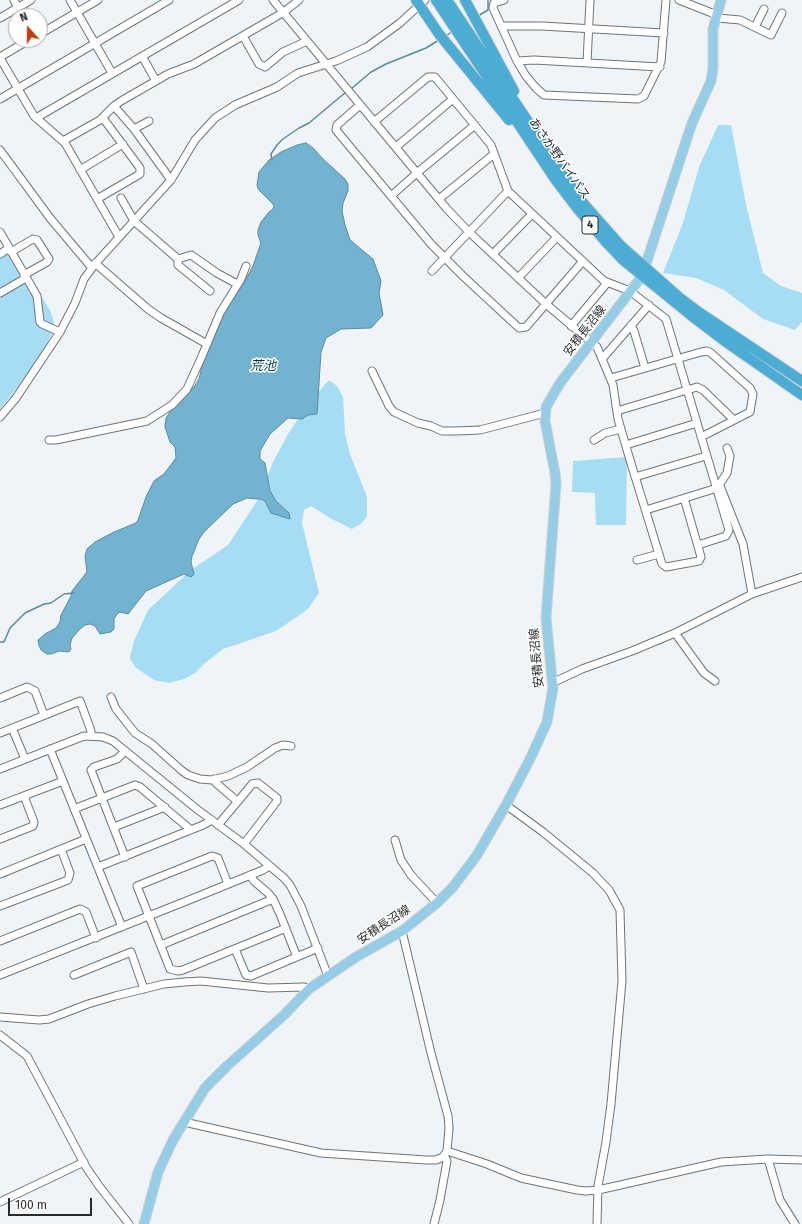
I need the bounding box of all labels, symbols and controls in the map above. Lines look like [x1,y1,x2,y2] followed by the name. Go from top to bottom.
[8,8,48,48] north arrow
[18,10,30,25] text: N
[526,116,592,202] street label: あさか野バイパス
[582,216,598,234] road number: 4
[561,303,609,359] street label: 安積長沼線
[250,358,276,374] water label: 荒池
[527,627,547,689] street label: 安積長沼線
[355,903,413,947] street label: 安積長沼線
[10,1190,94,1216] scale bar
[15,1198,47,1212] text: 100 m

